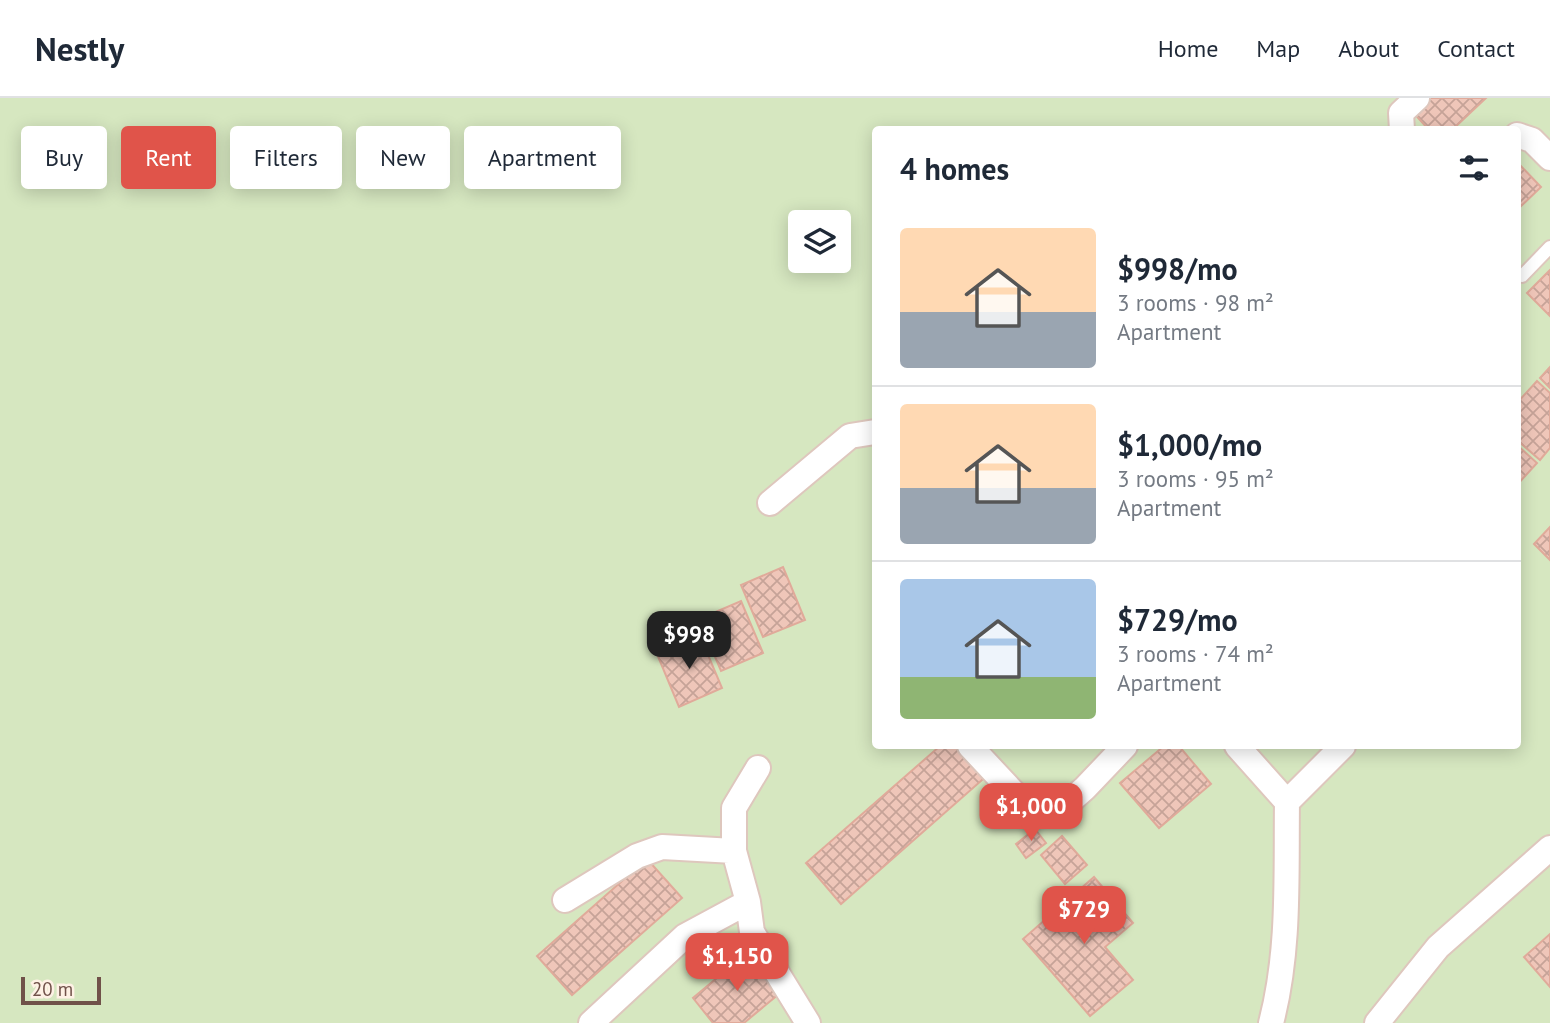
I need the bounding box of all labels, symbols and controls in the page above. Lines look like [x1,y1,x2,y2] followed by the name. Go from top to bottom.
[35,27,124,70] text: Nestly
[1158,33,1218,64] text: Home
[1256,33,1300,64] text: Map
[1338,33,1399,64] text: About
[1437,33,1515,64] text: Contact
[21,126,107,189] chip: Buy
[121,126,216,189] chip: Rent
[230,126,342,189] chip: Filters
[356,126,450,189] chip: New
[464,126,621,189] chip: Apartment
[900,149,1009,188] text: 4 homes
[1455,149,1493,187] icon: filters
[788,210,851,273] map controls
[788,210,851,273] button: layers
[1117,249,1238,288] text: $998/mo
[956,256,1040,340] icon: home
[1117,288,1274,317] text: 3 rooms · 98 m²
[1117,317,1221,346] text: Apartment
[1117,425,1262,464] text: $1,000/mo
[956,432,1040,516] icon: home
[1117,464,1274,493] text: 3 rooms · 95 m²
[1117,493,1221,522] text: Apartment
[1117,600,1238,639] text: $729/mo
[956,607,1040,691] icon: home
[648,612,730,671] pin: $998
[663,619,715,648] text: $998
[1117,639,1274,668] text: 3 rooms · 74 m²
[1117,668,1221,697] text: Apartment
[974,784,1088,843] pin: $1,000
[995,791,1067,820] text: $1,000
[1043,886,1125,946] pin: $729
[1058,894,1110,923] text: $729
[680,934,794,993] pin: $1,150
[701,941,773,970] text: $1,150
[21,974,102,1006] scale bar
[32,977,73,1001] text: 20 m

